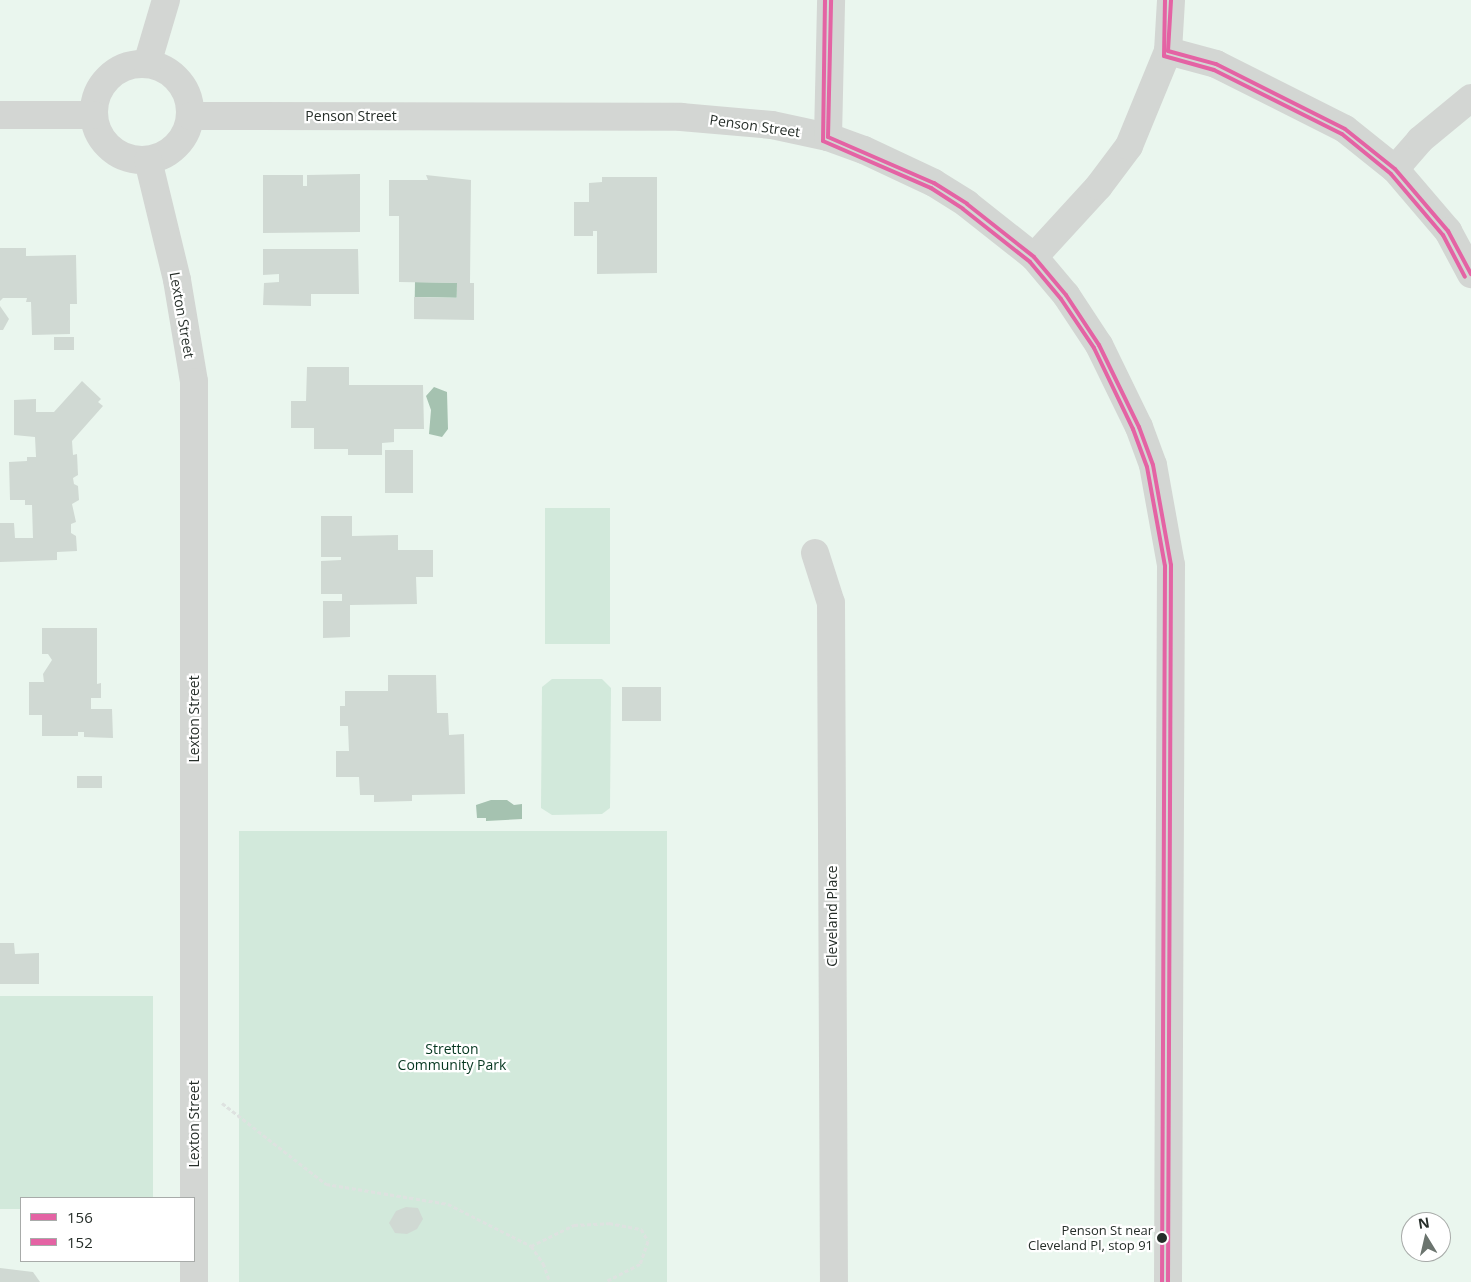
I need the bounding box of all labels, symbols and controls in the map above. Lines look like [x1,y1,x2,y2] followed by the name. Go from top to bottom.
[305,108,397,124] street label: Penson Street
[709,111,801,141] street label: Penson Street
[166,271,198,359] street label: Lexton Street
[186,675,202,763] street label: Lexton Street
[824,865,840,967] street label: Cleveland Place
[398,1041,506,1074] park label: Stretton Community Park
[186,1080,202,1168] street label: Lexton Street
[20,1197,195,1262] legend
[67,1207,93,1227] text: 156
[1401,1212,1451,1262] north arrow
[1417,1212,1431,1233] text: N
[1028,1223,1153,1254] place label: Penson St near Cleveland Pl, stop 91
[67,1232,93,1252] text: 152
[1157,1233,1167,1243] marker: Penson St near Cleveland Pl, stop 91

